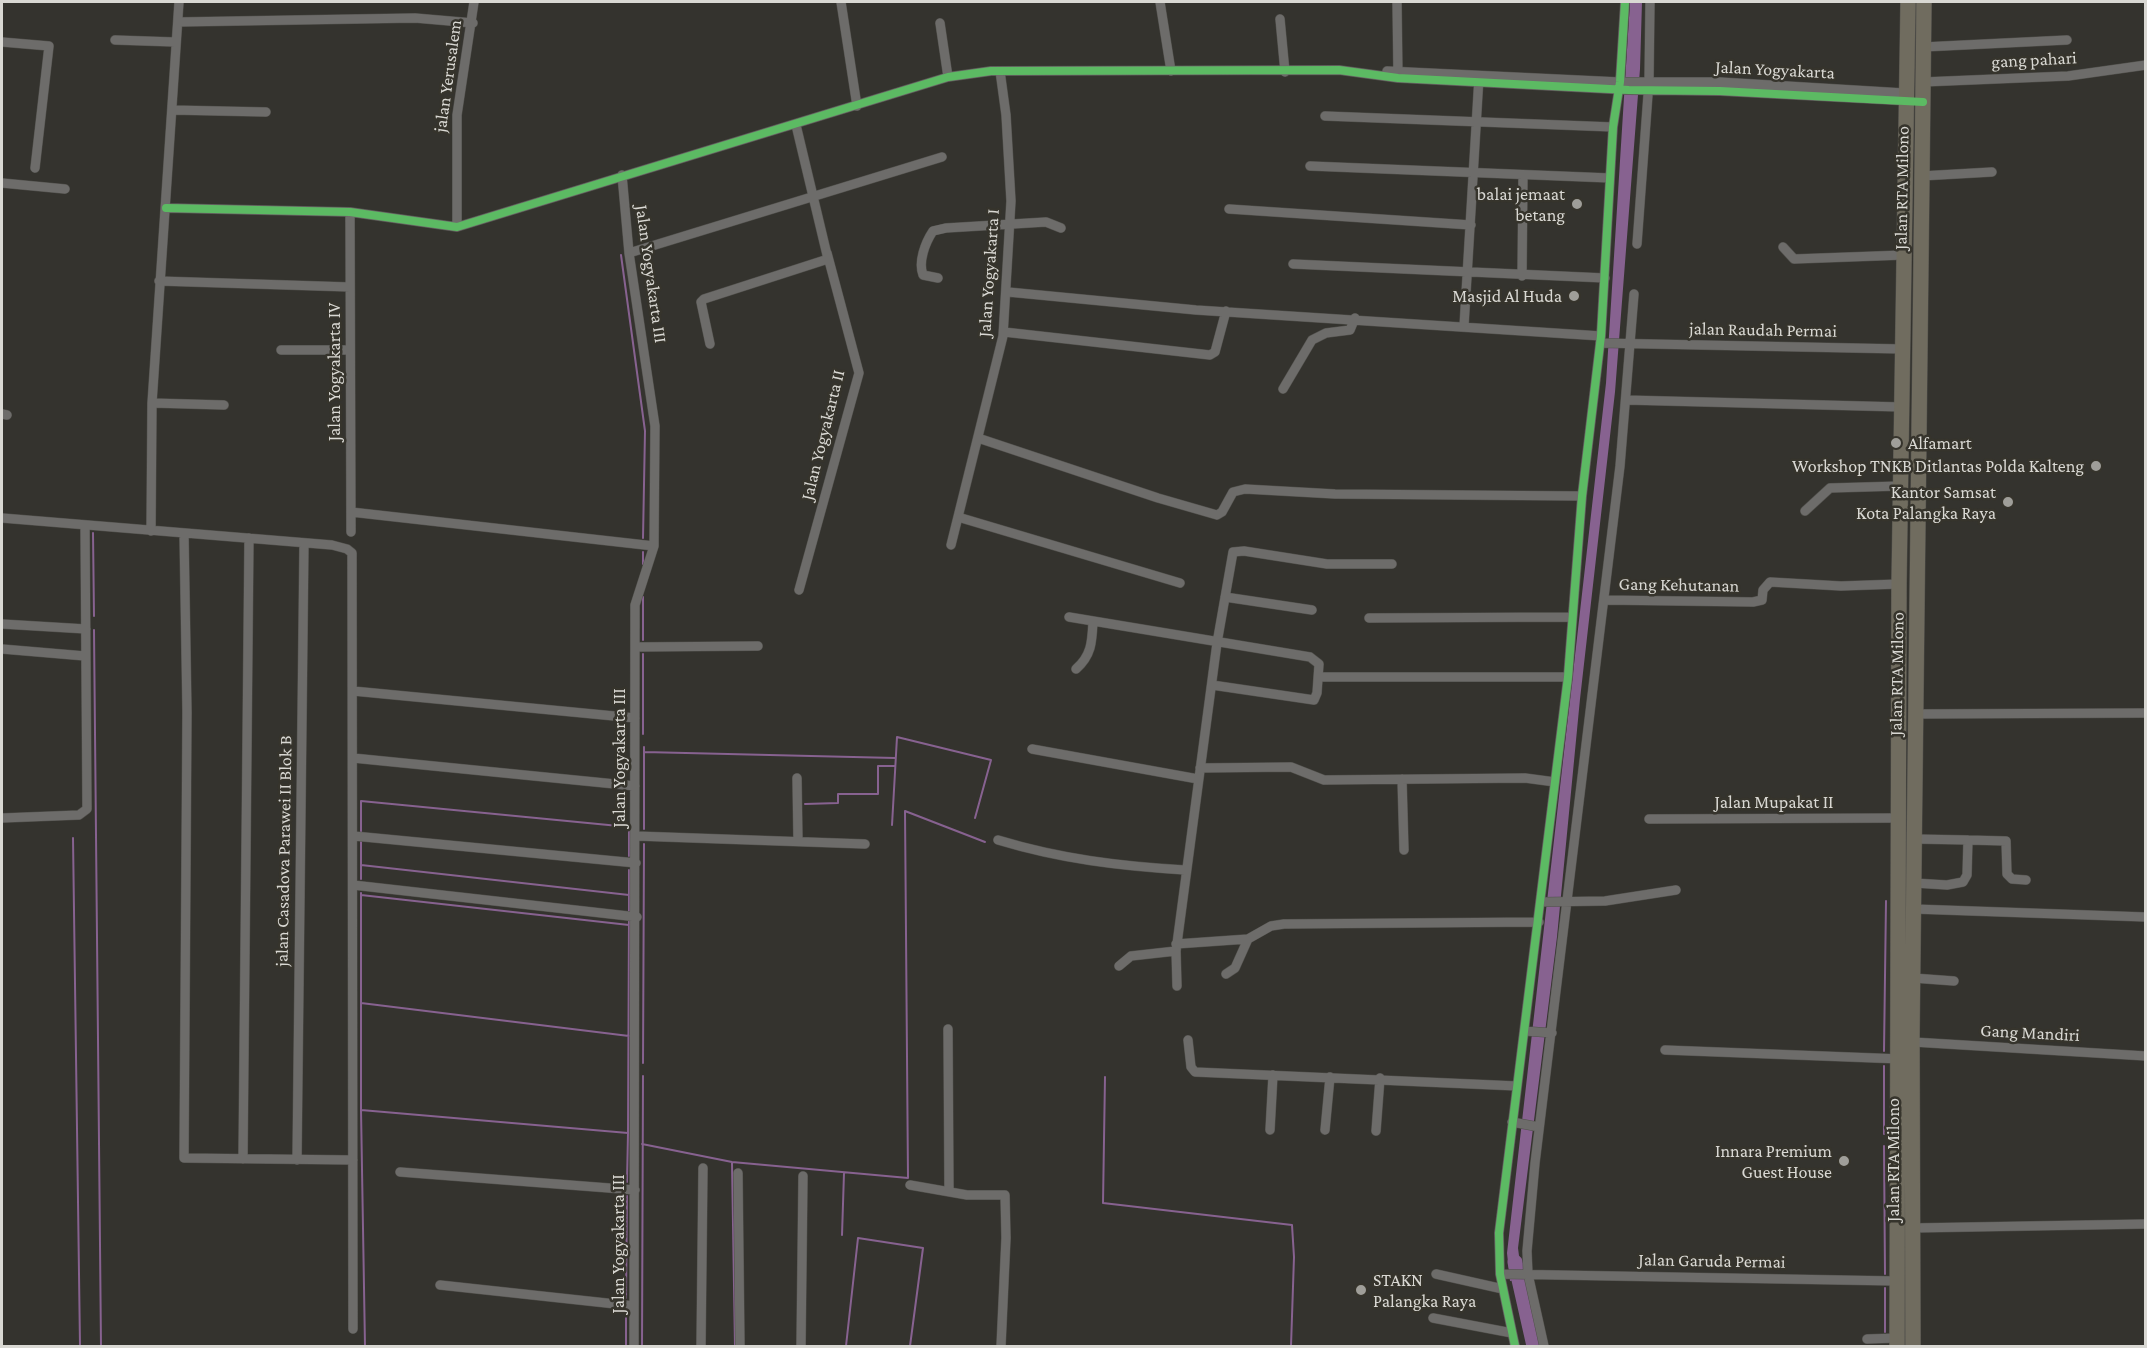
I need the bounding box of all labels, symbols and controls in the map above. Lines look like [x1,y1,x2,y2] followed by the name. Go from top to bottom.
[429,18,467,134] street label: jalan Yerusalem
[1991,47,2077,73] street label: gang pahari
[1715,56,1835,84] street label: Jalan Yogyakarta
[1890,126,1914,250] street label: Jalan RTA Milono
[1477,183,1565,226] place label: balai jemaat betang
[1570,197,1584,211] marker: balai jemaat betang
[631,203,671,345] street label: Jalan Yogyakarta III
[974,208,1004,338] street label: Jalan Yogyakarta I
[1452,285,1562,307] place label: Masjid Al Huda
[1567,289,1581,303] marker: Masjid Al Huda
[323,303,345,441] street label: Jalan Yogyakarta IV
[1689,318,1837,342] street label: jalan Raudah Permai
[796,367,850,503] street label: Jalan Yogyakarta II
[1908,432,1972,454] place label: Alfamart
[1889,436,1903,450] marker: Alfamart
[1792,455,2084,477] place label: Workshop TNKB Ditlantas Polda Kalteng
[2089,459,2103,473] marker: Workshop TNKB Ditlantas Polda Kalteng
[1856,481,1996,524] place label: Kantor Samsat Kota Palangka Raya
[2001,495,2015,509] marker: Kantor Samsat Kota Palangka Raya
[1619,573,1739,597] street label: Gang Kehutanan
[1885,612,1909,736] street label: Jalan RTA Milono
[608,688,630,828] street label: Jalan Yogyakarta III
[271,735,297,967] street label: jalan Casadova Parawei II Blok B
[1714,791,1834,813] street label: Jalan Mupakat II
[1980,1020,2080,1046] street label: Gang Mandiri
[1882,1098,1904,1222] street label: Jalan RTA Milono
[1715,1140,1832,1182] place label: Innara Premium Guest House
[1837,1154,1851,1168] marker: Innara Premium Guest House
[607,1174,629,1314] street label: Jalan Yogyakarta III
[1638,1249,1786,1273] street label: Jalan Garuda Permai
[1373,1269,1476,1312] place label: STAKN Palangka Raya
[1354,1283,1368,1297] marker: STAKN Palangka Raya

